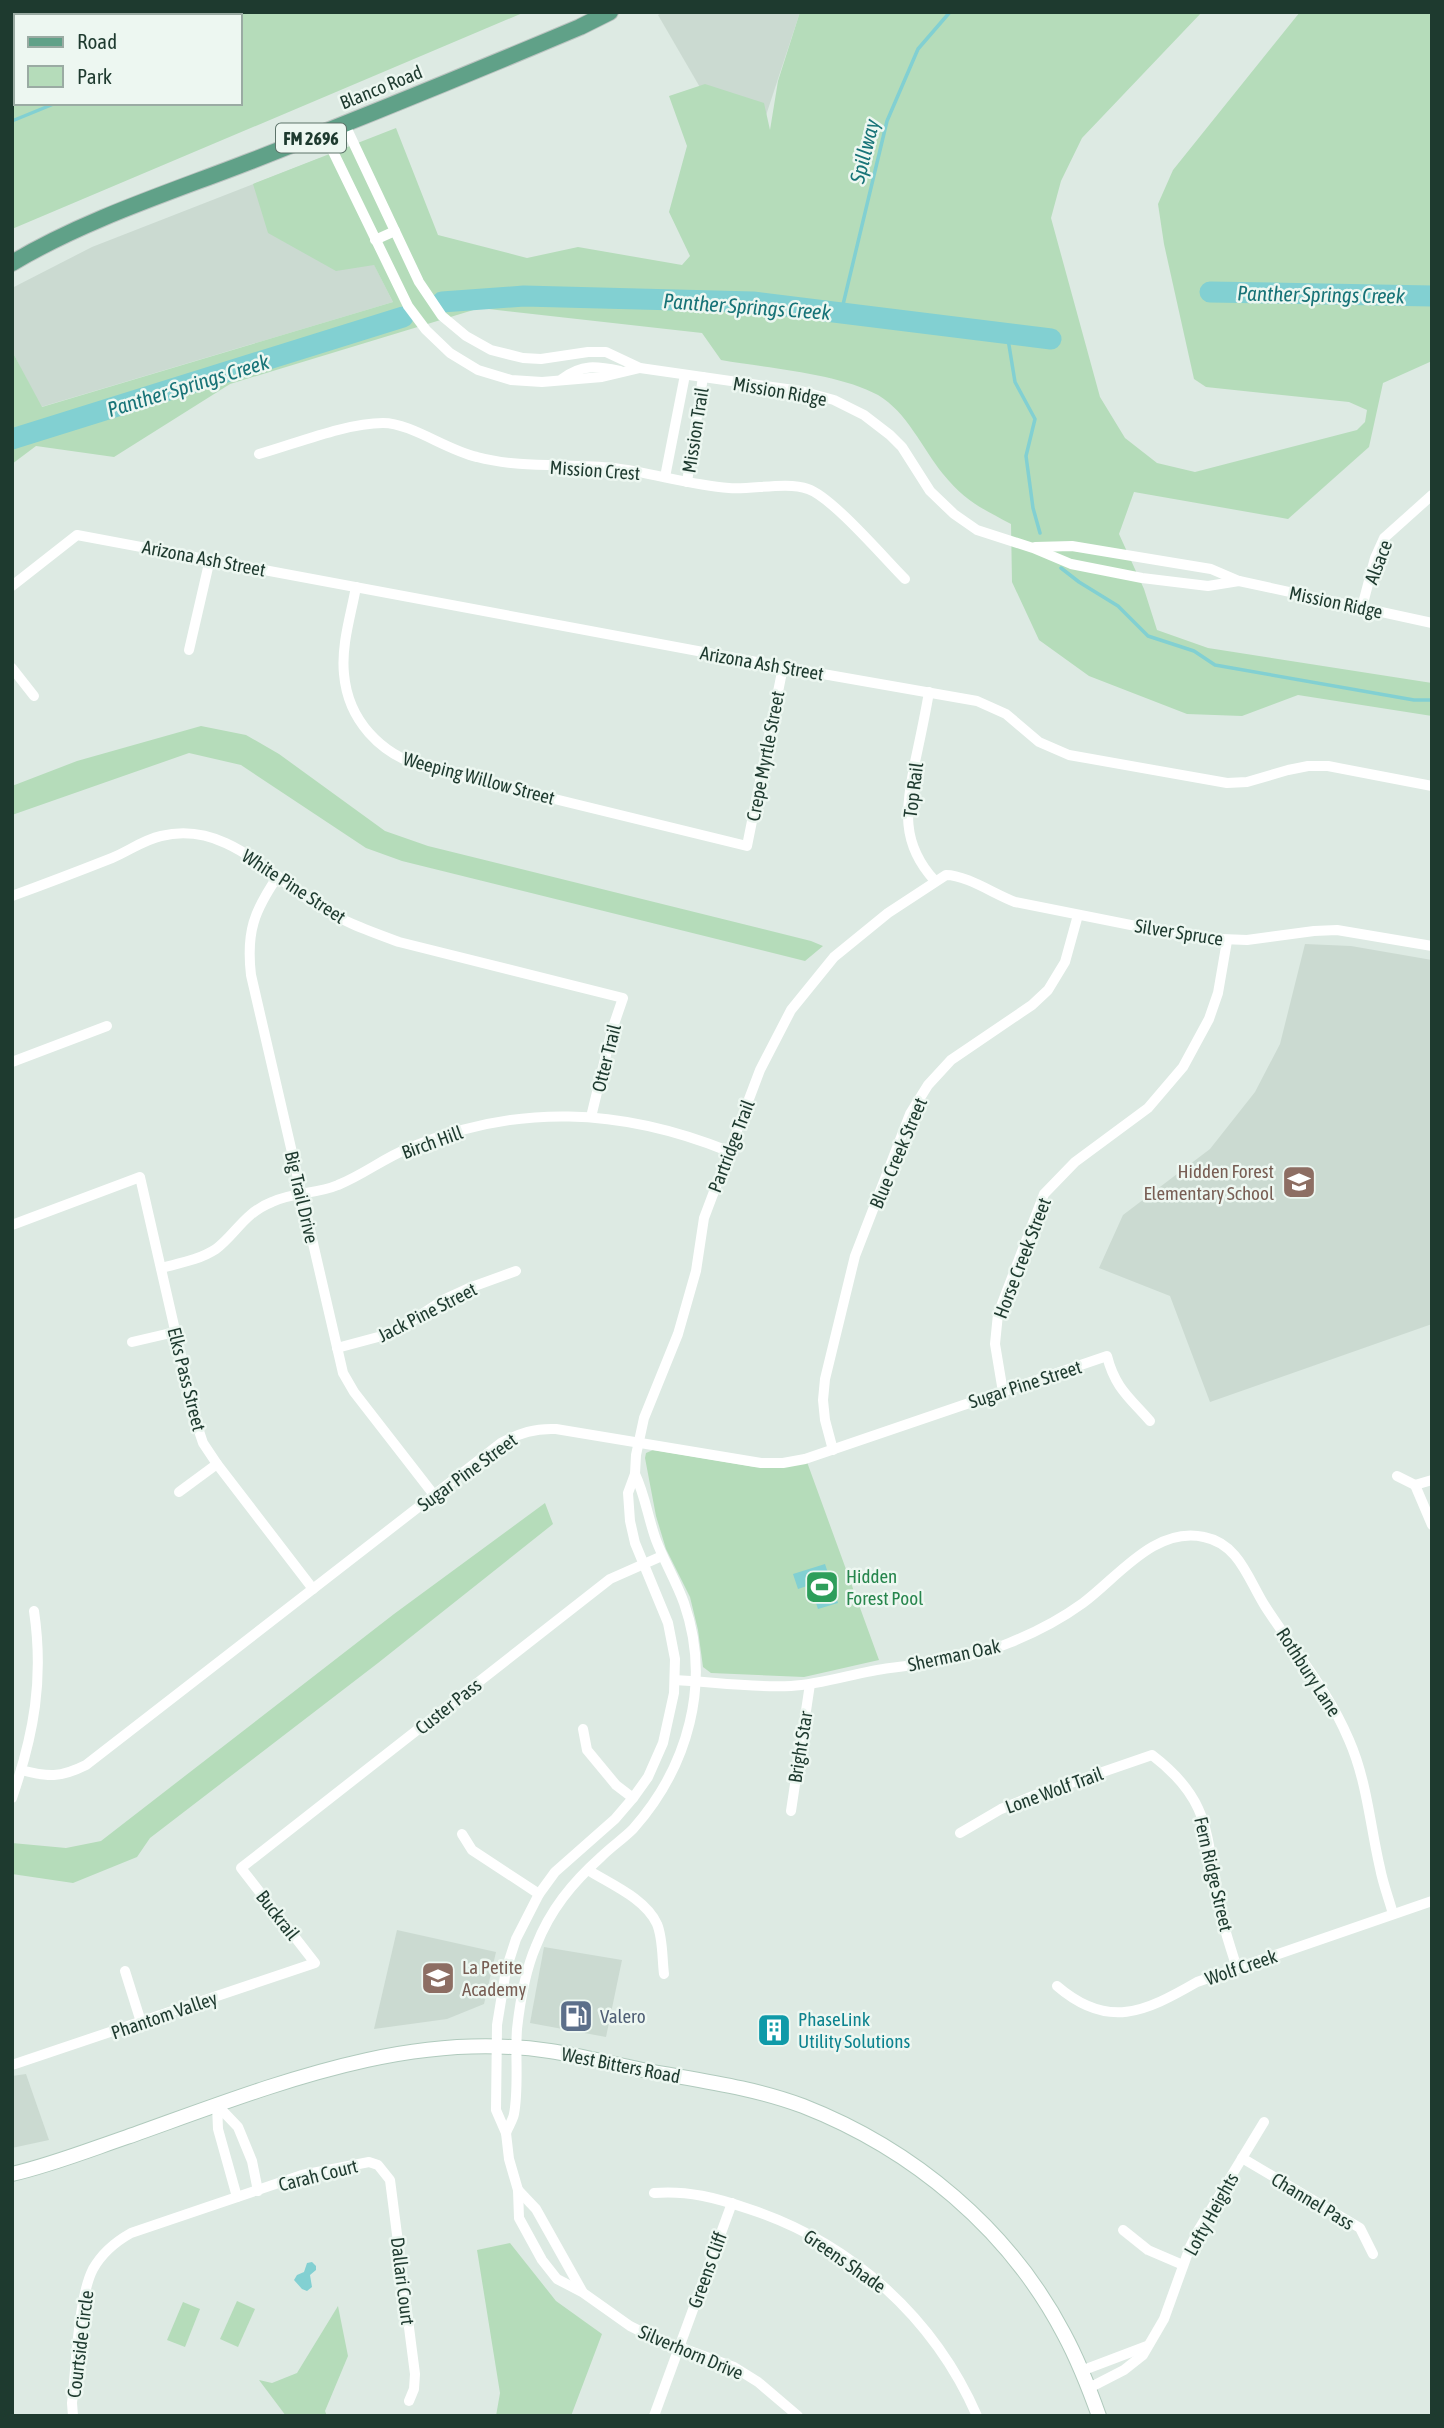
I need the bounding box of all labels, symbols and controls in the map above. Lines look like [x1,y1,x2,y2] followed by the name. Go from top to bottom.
[14,14,242,105] legend
[77,29,117,53] text: Road
[337,61,425,113] street label: Blanco Road
[77,64,112,88] text: Park
[844,116,884,187] water label: Spillway
[276,124,346,153] road number: FM 2696
[1237,281,1406,307] water label: Panther Springs Creek
[662,288,832,324] water label: Panther Springs Creek
[104,349,273,421] water label: Panther Springs Creek
[731,372,829,410] street label: Mission Ridge
[677,386,713,474] street label: Mission Trail
[549,456,641,484] street label: Mission Crest
[141,535,267,581] street label: Arizona Ash Street
[1360,537,1396,587] street label: Alsace
[1287,581,1385,623] street label: Mission Ridge
[699,641,825,685] street label: Arizona Ash Street
[742,689,788,823] street label: Crepe Myrtle Street
[401,747,557,809] street label: Weeping Willow Street
[899,761,927,819] street label: Top Rail
[238,844,350,928] street label: White Pine Street
[1133,914,1225,950] street label: Silver Spruce
[587,1022,625,1094] street label: Otter Trail
[865,1094,931,1212] street label: Blue Creek Street
[703,1097,759,1195] street label: Partridge Trail
[398,1121,466,1163] street label: Birch Hill
[281,1149,323,1245] street label: Big Trail Drive
[1143,1160,1274,1204] place label: Hidden Forest Elementary School
[1280,1163,1318,1201] school or university icon: Hidden Forest Elementary School
[989,1195,1055,1321] street label: Horse Creek Street
[374,1278,480,1346] street label: Jack Pine Street
[163,1325,211,1433] street label: Elks Pass Street
[966,1355,1084,1413] street label: Sugar Pine Street
[413,1429,521,1515] street label: Sugar Pine Street
[846,1565,923,1609] place label: Hidden Forest Pool
[803,1568,841,1606] sports icon: Hidden Forest Pool
[1272,1623,1346,1721] street label: Rothbury Lane
[906,1634,1003,1676] street label: Sherman Oak
[411,1673,486,1739] street label: Custer Pass
[783,1709,817,1784] street label: Bright Star
[1002,1762,1106,1818] street label: Lone Wolf Trail
[1190,1815,1238,1933] street label: Fern Ridge Street
[252,1886,304,1944] street label: Buckrail
[1202,1944,1280,1990] street label: Wolf Creek
[462,1956,526,2000] place label: La Petite Academy
[419,1959,457,1997] school or university icon: La Petite Academy
[108,1987,220,2043] street label: Phantom Valley
[557,1997,595,2035] fuel station icon: Valero
[600,2005,646,2027] place label: Valero
[798,2008,910,2052] place label: PhaseLink Utility Solutions
[755,2011,793,2049] building icon: PhaseLink Utility Solutions
[560,2043,682,2087] street label: West Bitters Road
[276,2155,360,2195] street label: Carah Court
[1268,2168,1359,2234] street label: Channel Pass
[1179,2169,1243,2259] street label: Lofty Heights
[800,2225,890,2297] street label: Greens Shade
[683,2228,731,2311] street label: Greens Cliff
[387,2236,419,2326] street label: Dallari Court
[63,2289,97,2399] street label: Courtside Circle
[635,2320,747,2384] street label: Silverhorn Drive

